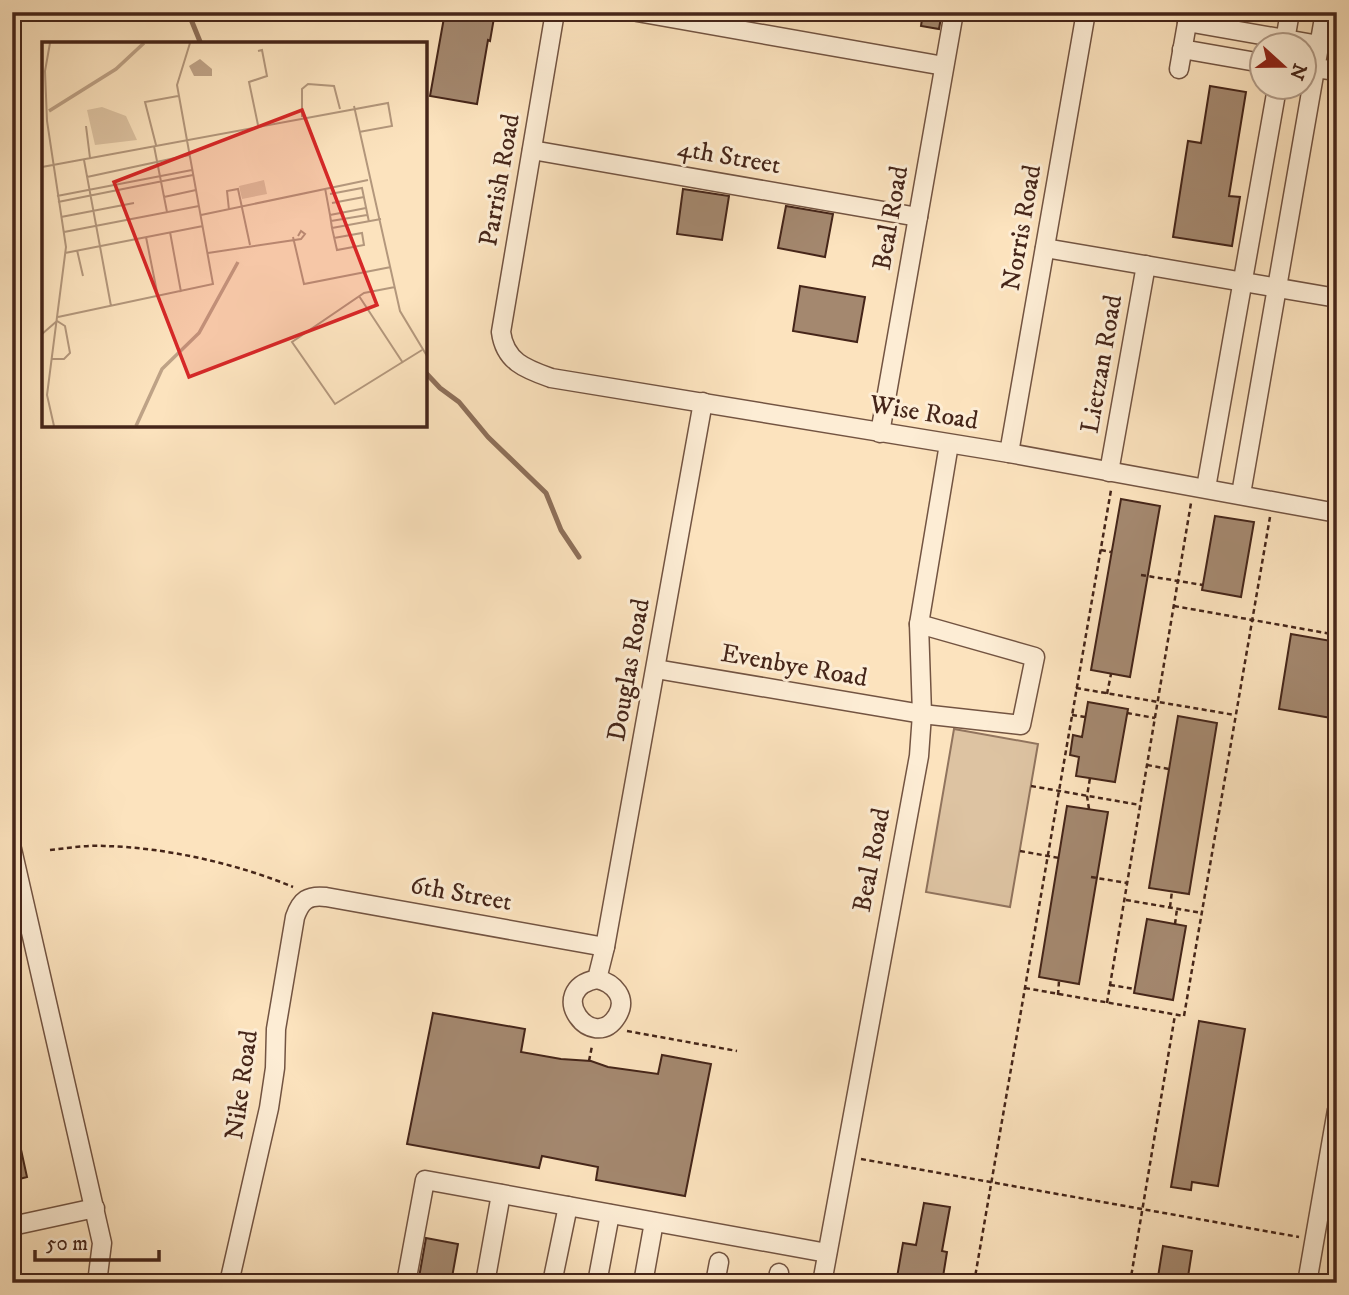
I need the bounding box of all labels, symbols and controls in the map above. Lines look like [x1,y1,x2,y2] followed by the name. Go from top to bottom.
[1248,32,1318,102] north arrow
[42,42,427,427] inset map
[1284,60,1311,83] text: N
[472,111,528,249] street label: Parrish Road
[675,132,783,182] street label: 4th Street
[995,162,1049,294] street label: Norris Road
[866,163,916,273] street label: Beal Road
[1074,292,1130,436] street label: Lietzan Road
[866,388,981,438] street label: Wise Road
[600,596,658,744] street label: Douglas Road
[718,637,870,695] street label: Evenbye Road
[846,805,898,915] street label: Beal Road
[408,869,514,919] street label: 6th Street
[218,1028,266,1142] street label: Nike Road
[35,1218,159,1262] scale bar
[46,1231,88,1257] text: 50 m

